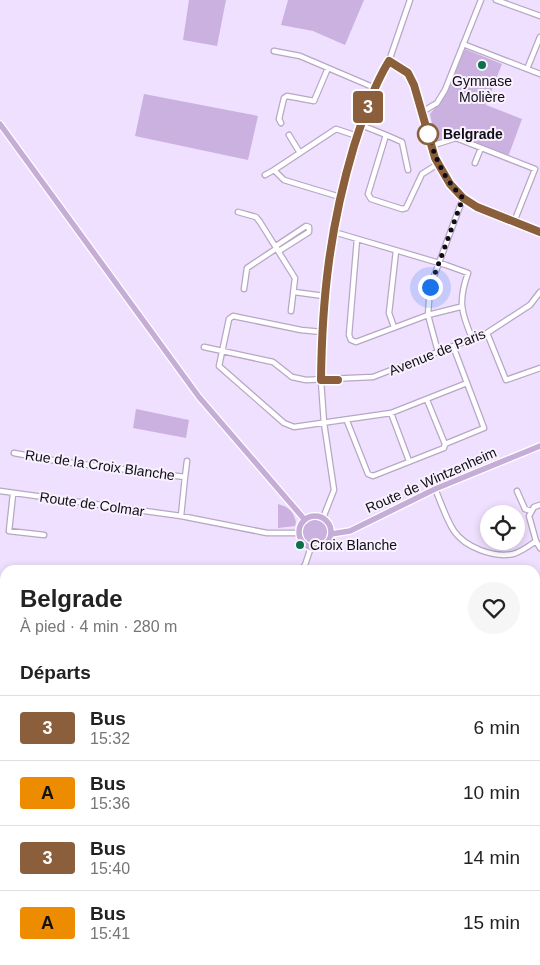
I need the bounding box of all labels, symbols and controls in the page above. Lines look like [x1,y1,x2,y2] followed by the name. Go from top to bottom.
[476,59,488,71] marker: Gymnase Molière
[452,73,512,105] place label: Gymnase Molière
[352,91,384,123] line badge: 3
[363,97,373,117] text: 3
[417,123,439,145] marker: Belgrade
[443,126,503,142] place label: Belgrade
[418,275,443,300] your location
[386,325,488,379] street label: Avenue de Paris
[363,444,499,516] street label: Route de Wintzenheim
[24,447,176,483] street label: Rue de la Croix Blanche
[38,489,146,519] street label: Route de Colmar
[480,505,525,550] map controls
[480,505,525,550] button: locate
[310,537,397,553] place label: Croix Blanche
[294,539,306,551] marker: Croix Blanche
[468,582,520,634] button: heart
[20,585,123,612] text: Belgrade
[20,618,177,635] text: À pied · 4 min · 280 m
[20,662,91,683] text: Départs
[90,708,126,729] text: Bus
[474,717,520,738] text: 6 min
[42,718,53,738] text: 3
[90,730,130,747] text: 15:32
[90,773,126,794] text: Bus
[463,782,520,803] text: 10 min
[41,783,54,803] text: A
[90,795,130,812] text: 15:36
[90,838,126,859] text: Bus
[463,847,520,868] text: 14 min
[42,848,53,868] text: 3
[90,860,130,877] text: 15:40
[90,903,126,924] text: Bus
[463,912,520,933] text: 15 min
[41,913,54,933] text: A
[90,925,130,942] text: 15:41

